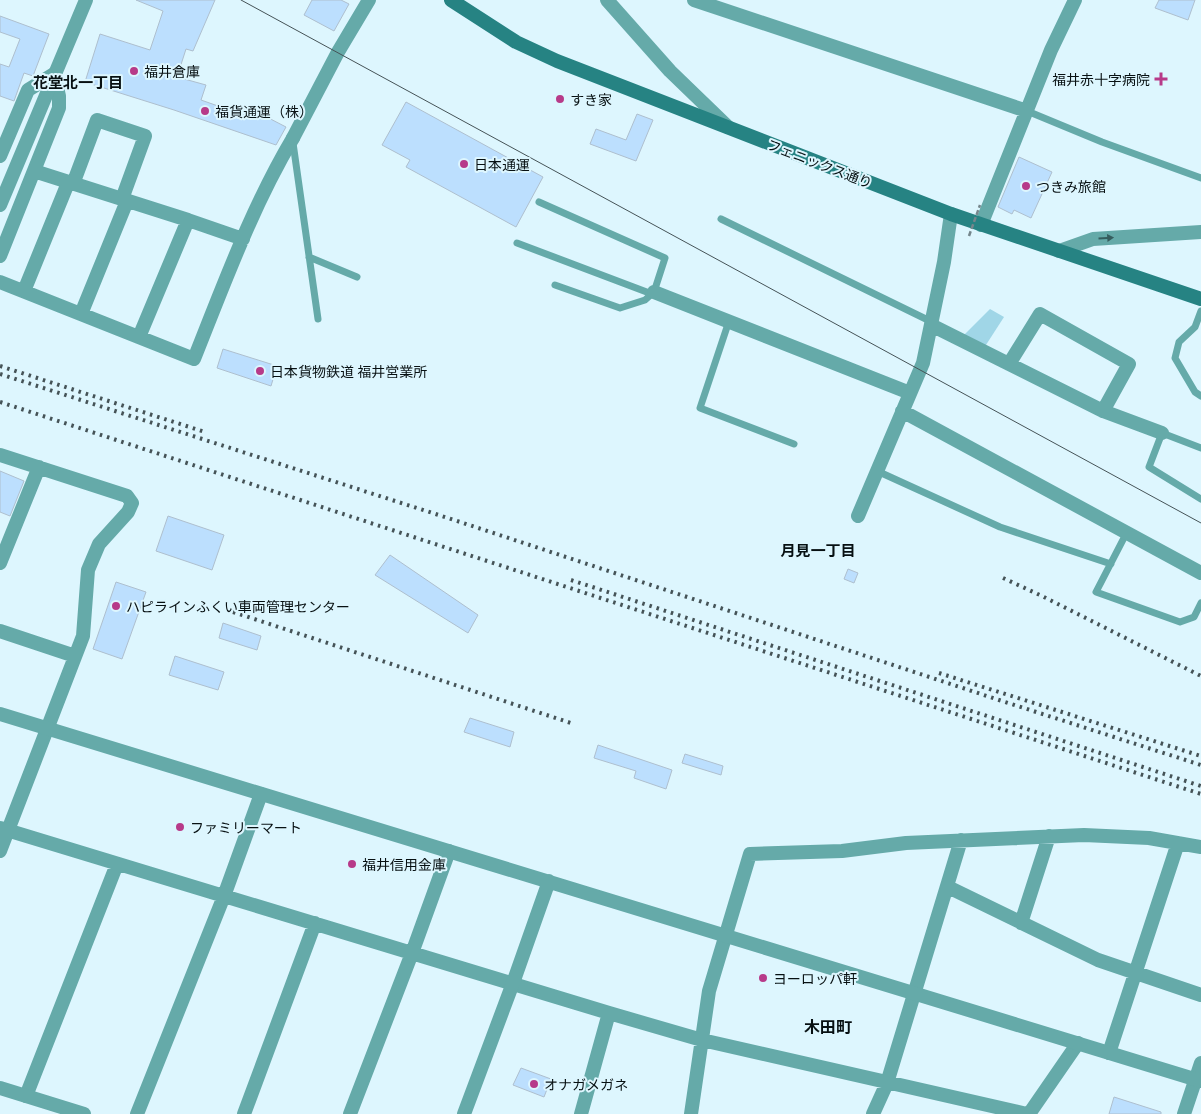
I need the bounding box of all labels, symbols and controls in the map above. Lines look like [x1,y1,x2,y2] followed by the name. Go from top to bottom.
[144,61,200,81] place label: 福井倉庫
[128,65,140,77] marker: 福井倉庫
[1052,69,1150,89] place label: 福井赤十字病院
[33,71,123,92] district label: 花堂北一丁目
[1154,72,1168,86] marker: 福井赤十字病院
[570,89,612,109] place label: すき家
[554,93,566,105] marker: すき家
[215,101,313,121] place label: 福貨通運（株）
[199,105,211,117] marker: 福貨通運（株）
[764,134,876,192] street label: フェニックス通り
[474,154,530,174] place label: 日本通運
[458,158,470,170] marker: 日本通運
[1036,176,1106,196] place label: つきみ旅館
[1020,180,1032,192] marker: つきみ旅館
[1098,234,1114,242] one-way arrow
[270,361,427,381] place label: 日本貨物鉄道 福井営業所
[254,365,266,377] marker: 日本貨物鉄道 福井営業所
[780,539,856,560] district label: 月見一丁目
[126,596,350,616] place label: ハピラインふくい車両管理センター
[110,600,122,612] marker: ハピラインふくい車両管理センター
[190,817,302,837] place label: ファミリーマート
[174,821,186,833] marker: ファミリーマート
[362,854,446,874] place label: 福井信用金庫
[346,858,358,870] marker: 福井信用金庫
[773,968,857,988] place label: ヨーロッパ軒
[757,972,769,984] marker: ヨーロッパ軒
[804,1014,852,1038] district label: 木田町
[544,1074,628,1094] place label: オナガメガネ
[528,1078,540,1090] marker: オナガメガネ

